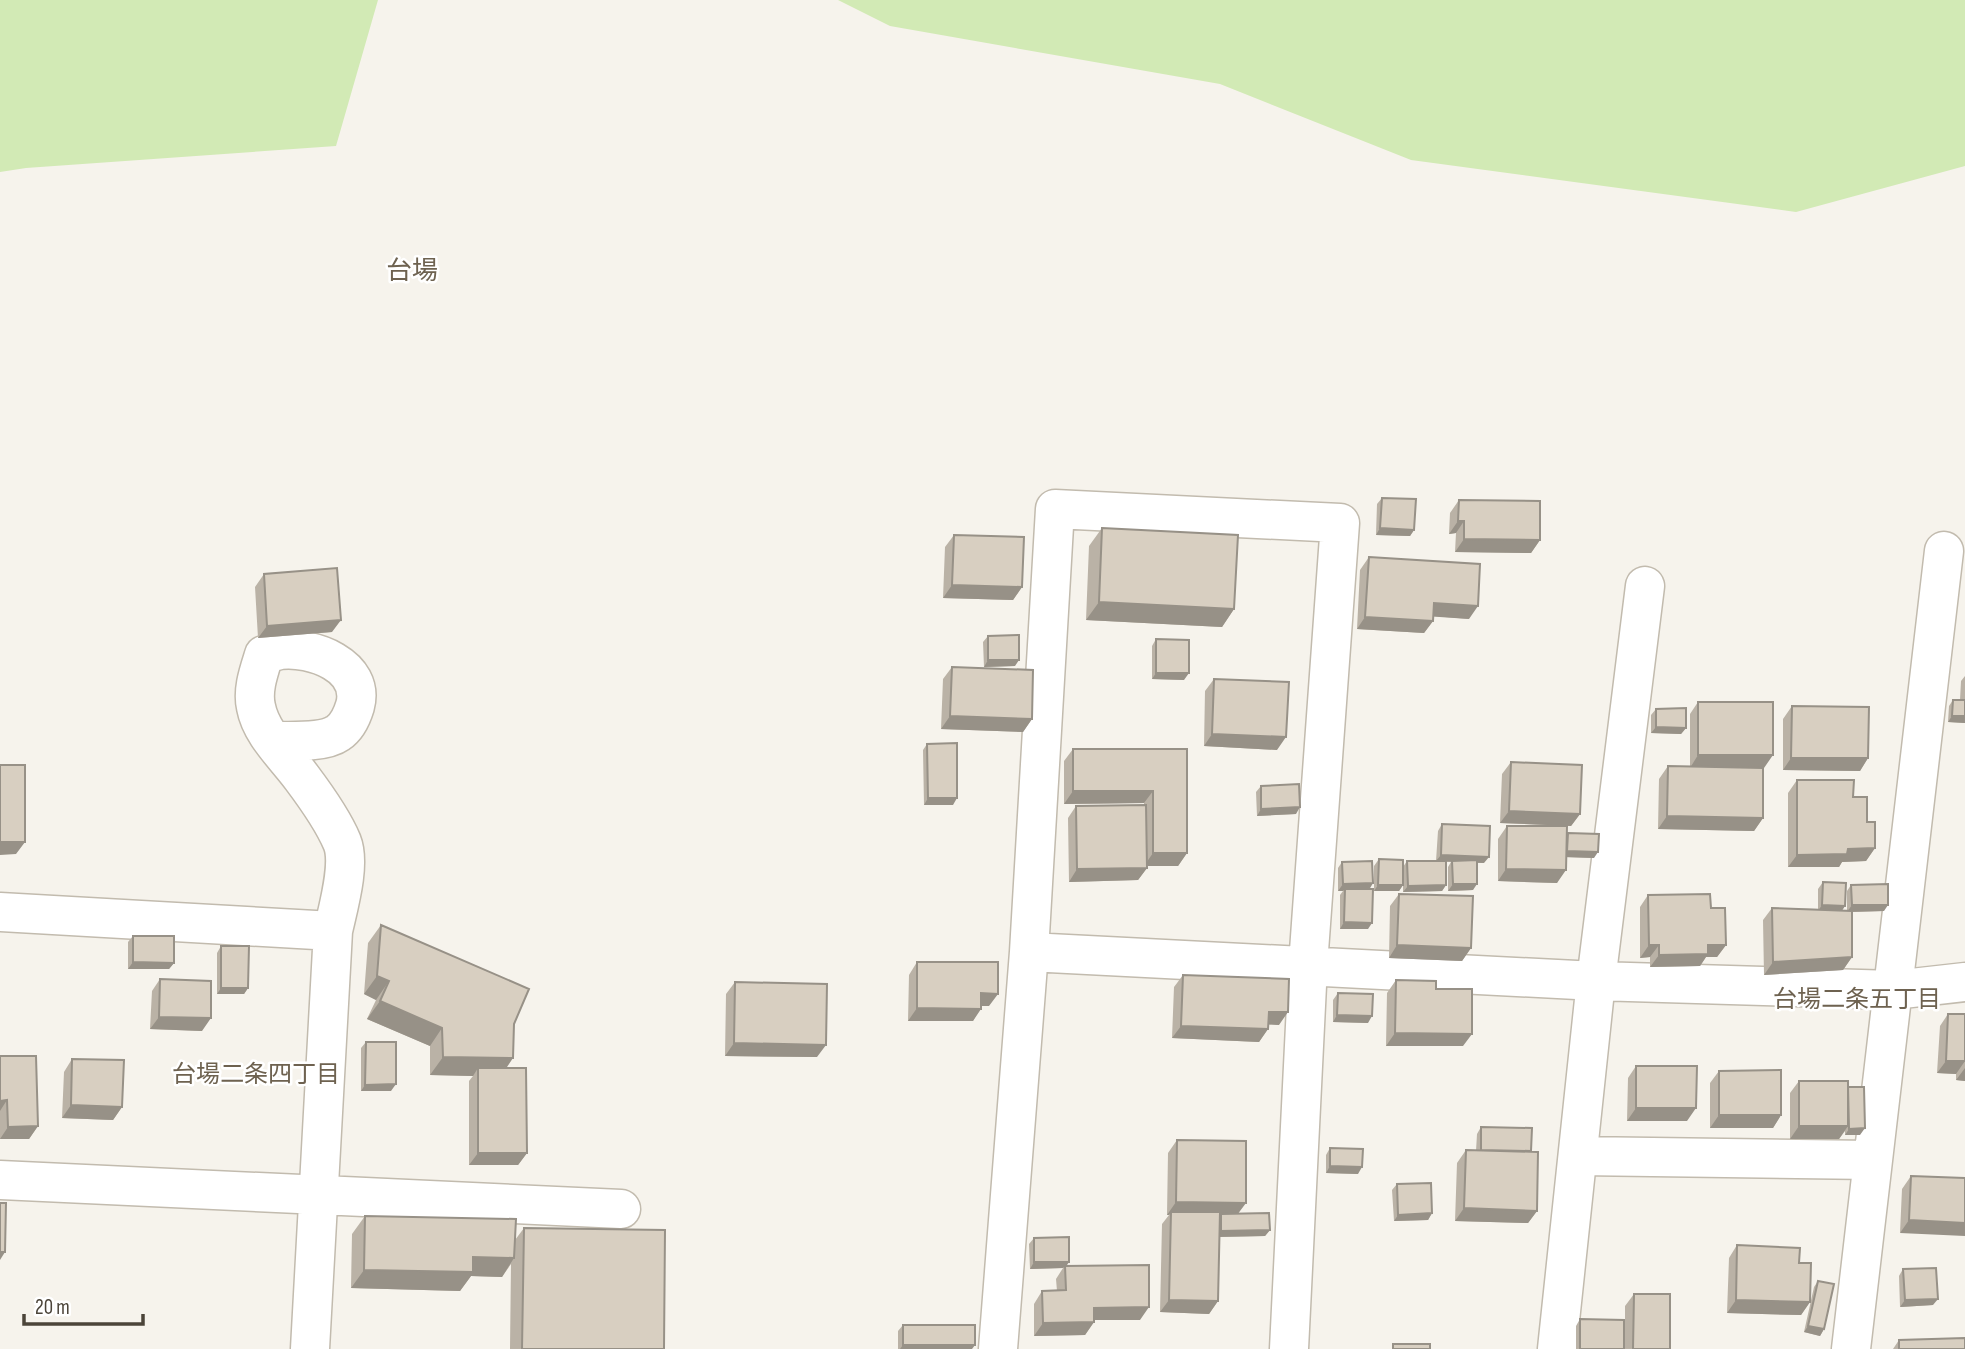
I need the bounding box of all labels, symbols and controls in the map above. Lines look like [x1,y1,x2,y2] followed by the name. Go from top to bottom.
[386,256,438,287] district label: 台場
[1773,985,1941,1014] district label: 台場二条五丁目
[172,1060,340,1089] district label: 台場二条四丁目
[24,1282,144,1326] scale bar
[35,1295,70,1320] text: 20 m

